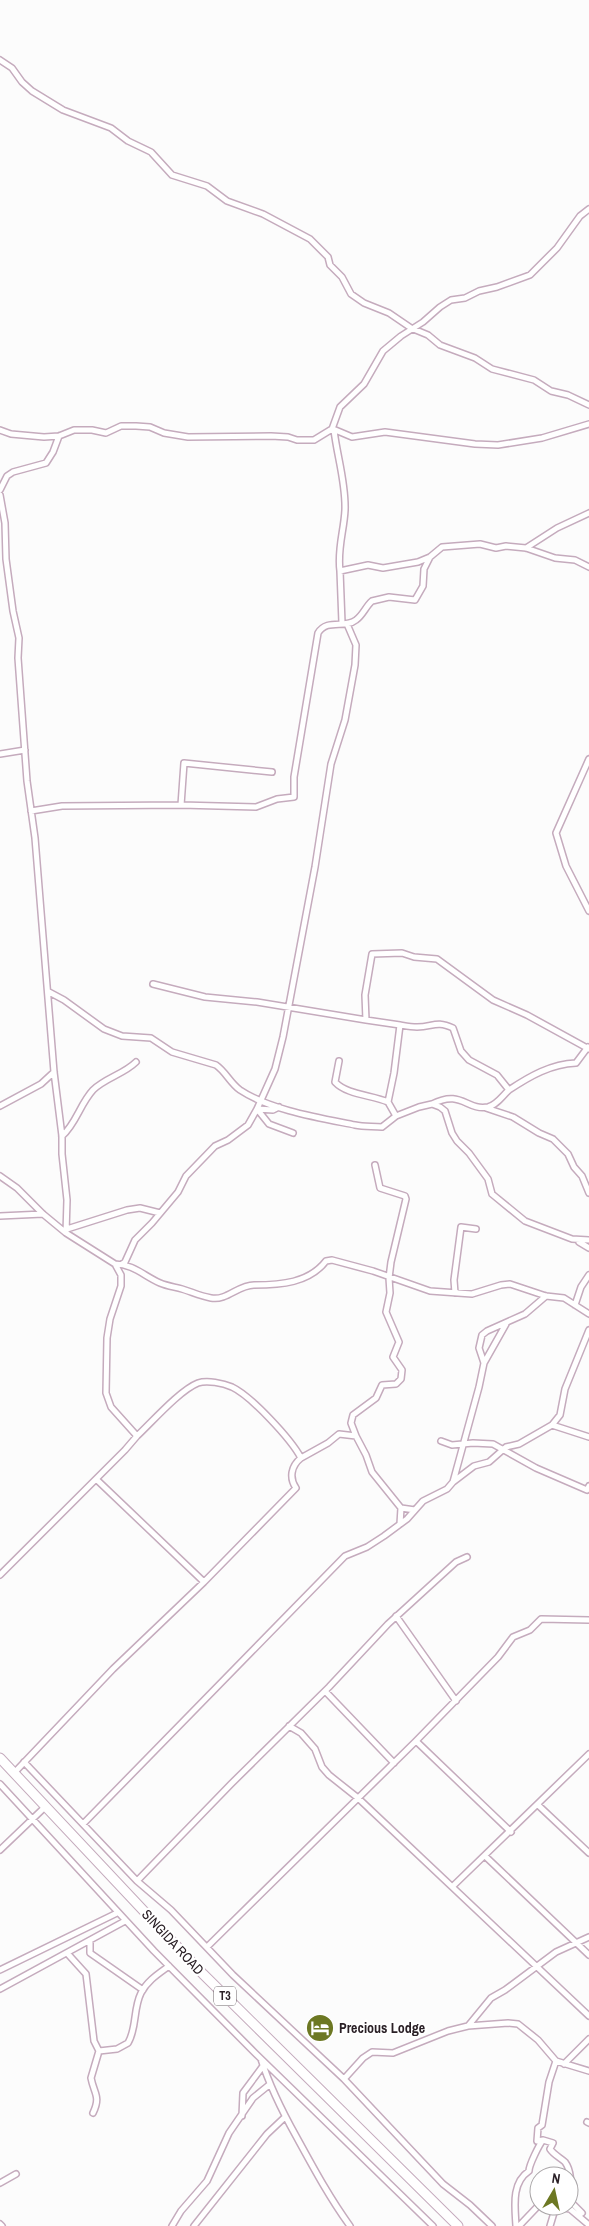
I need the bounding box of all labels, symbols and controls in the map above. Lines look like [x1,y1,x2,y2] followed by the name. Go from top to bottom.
[138,1906,208,1978] street label: SINGIDA ROAD
[214,1986,236,2005] road number: T3
[305,2013,335,2043] hotel icon: Precious Lodge
[339,2019,425,2037] place label: Precious Lodge
[529,2166,579,2216] north arrow
[551,2169,562,2188] text: N

